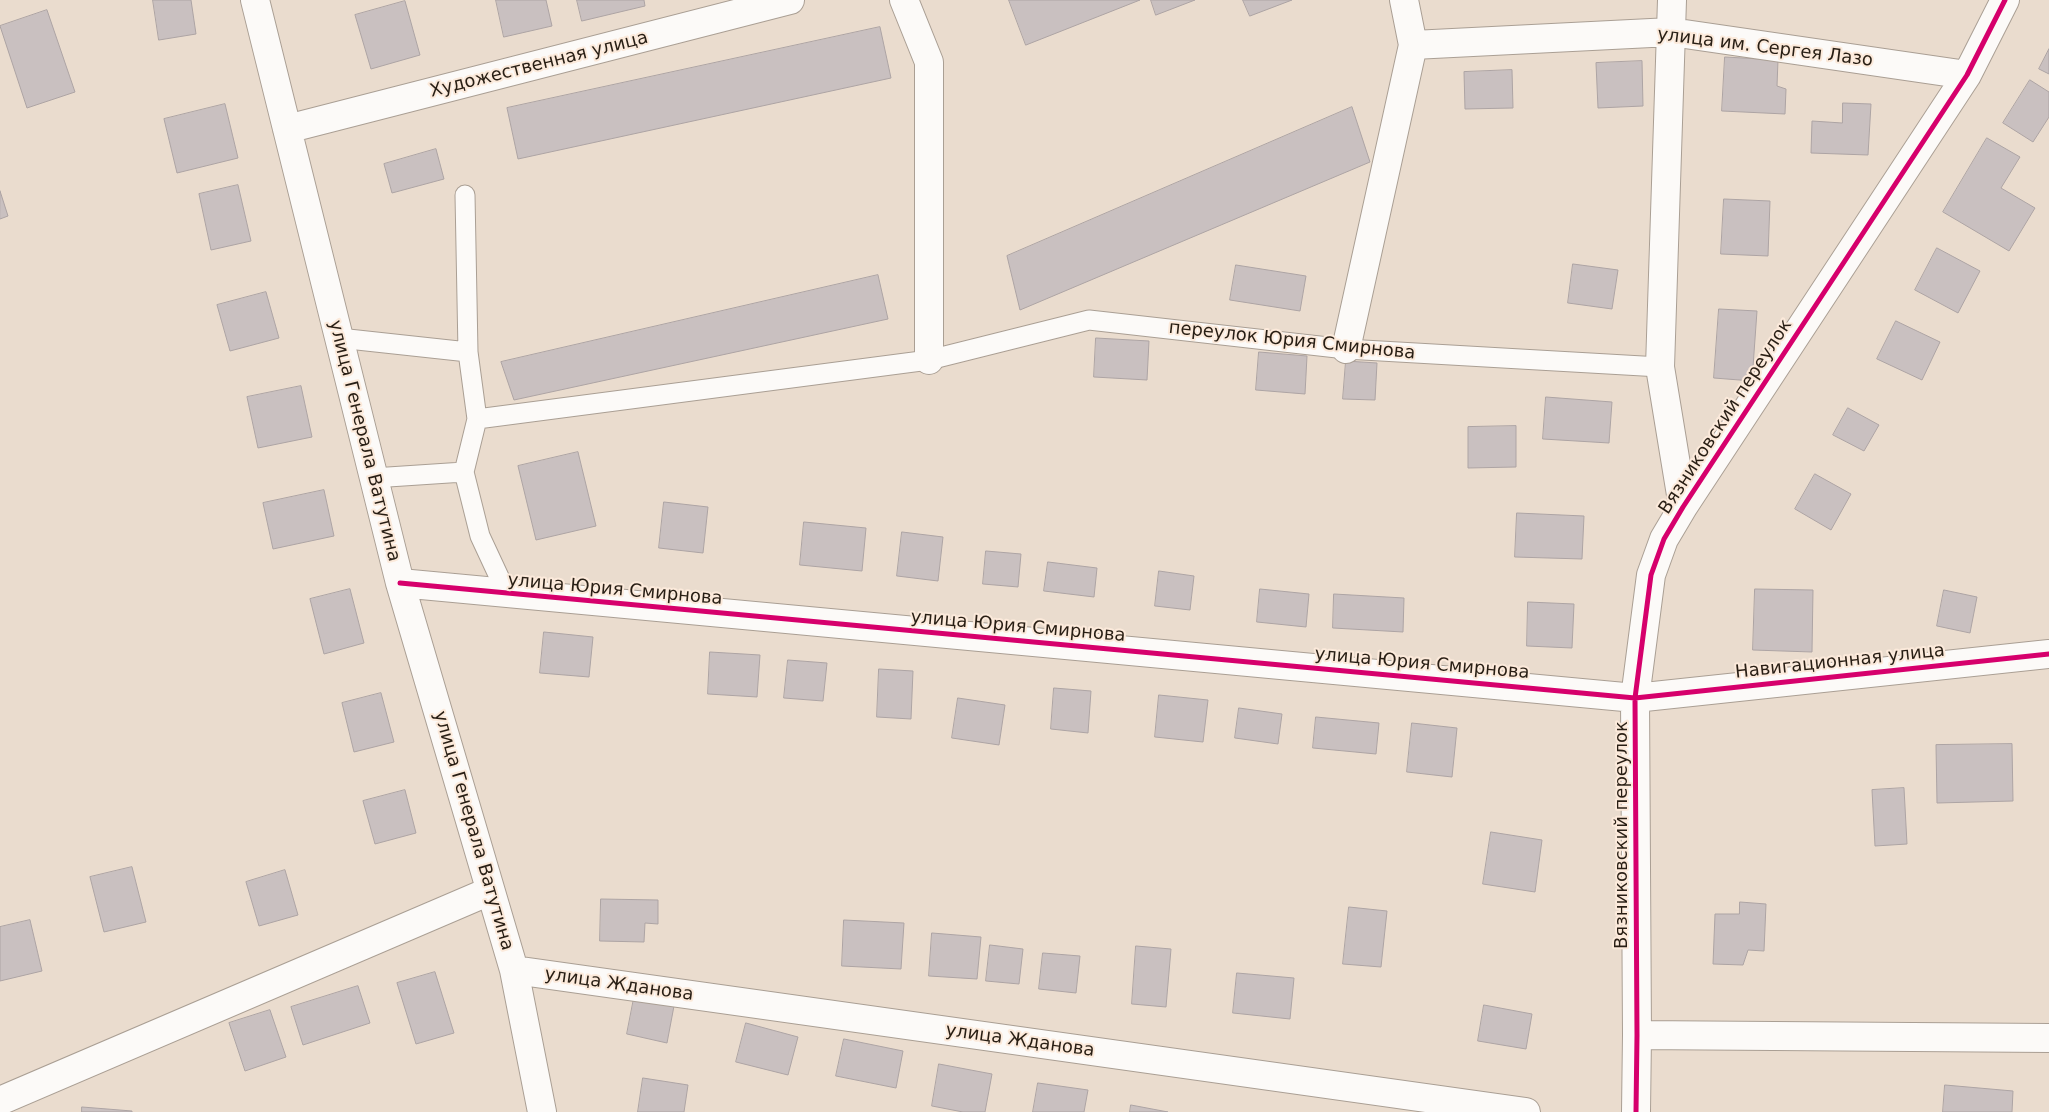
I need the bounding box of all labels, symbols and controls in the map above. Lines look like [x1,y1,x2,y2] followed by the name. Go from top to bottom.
[1656,24,1874,72] street label: улица им. Сергея Лазо
[428,27,650,103] street label: Художественная улица
[1655,316,1797,518] street label: Вязниковский переулок
[1168,317,1416,365] street label: переулок Юрия Смирнова
[324,318,404,564] street label: улица Генерала Ватутина
[507,570,723,610] street label: улица Юрия Смирнова
[910,607,1126,647] street label: улица Юрия Смирнова
[1734,640,1946,684] street label: Навигационная улица
[1314,644,1530,684] street label: улица Юрия Смирнова
[428,709,518,953] street label: улица Генерала Ватутина
[1611,721,1633,949] street label: Вязниковский переулок
[543,964,695,1006] street label: улица Жданова
[944,1020,1096,1062] street label: улица Жданова

